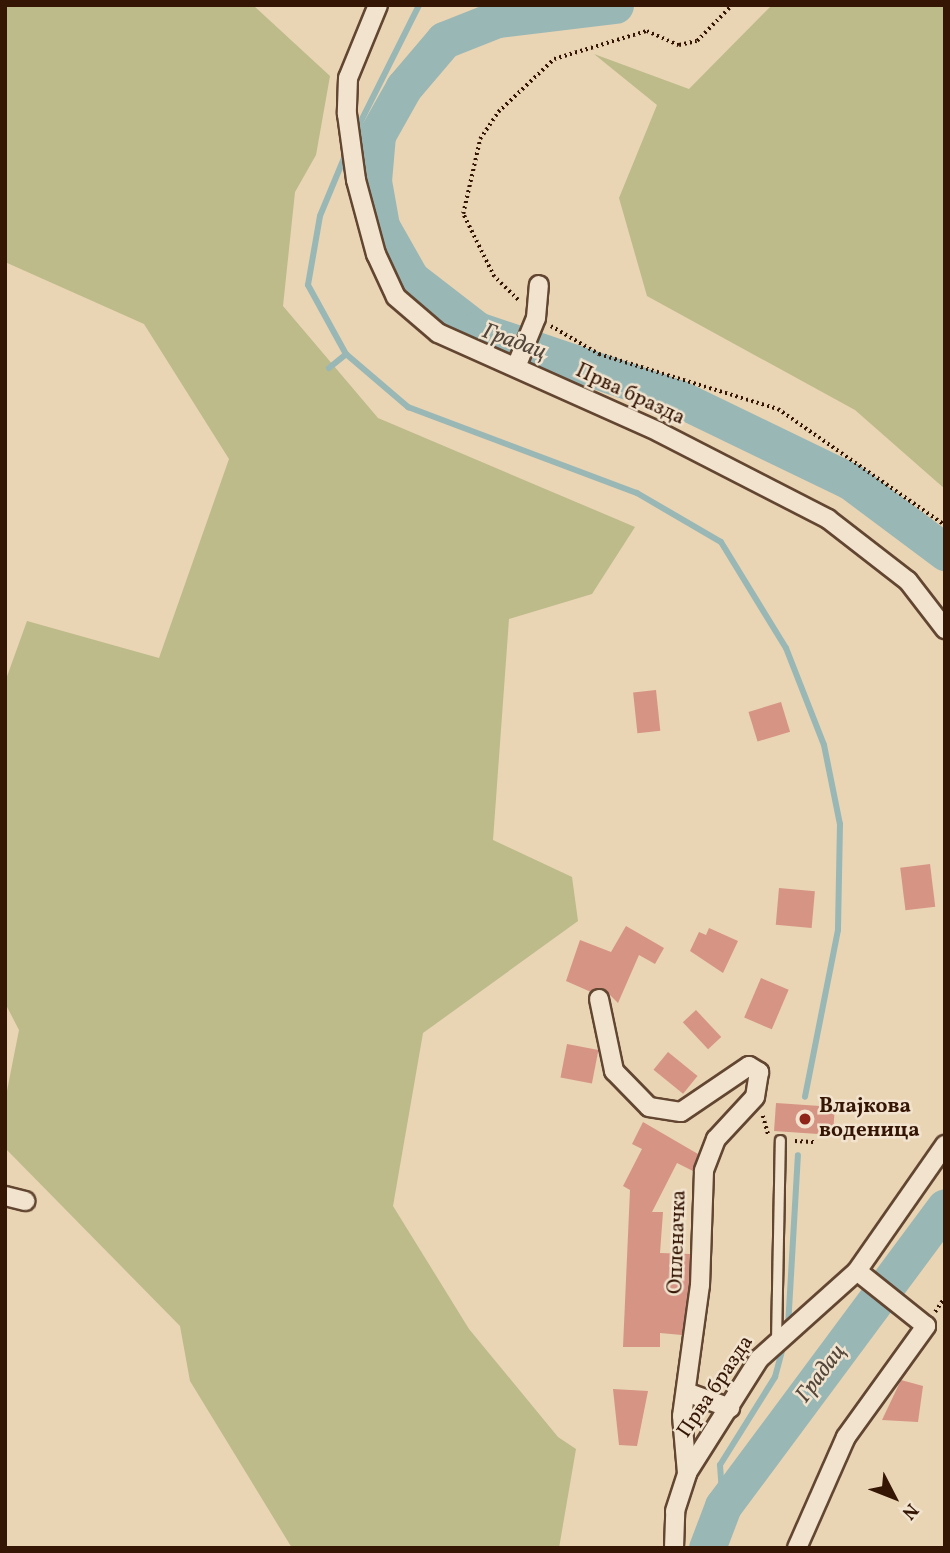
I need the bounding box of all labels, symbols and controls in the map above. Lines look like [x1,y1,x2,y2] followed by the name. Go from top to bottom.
[478,318,550,366] water label: Градац
[571,359,689,431] street label: Прва бразда
[819,1094,920,1144] place label: Влајкова воденица
[797,1111,813,1127] marker: Влајкова воденица
[664,1189,692,1295] street label: Опленачка
[673,1331,759,1443] street label: Прва бразда
[790,1339,852,1409] water label: Градац
[859,1462,929,1532] north arrow
[895,1497,924,1525] text: N

